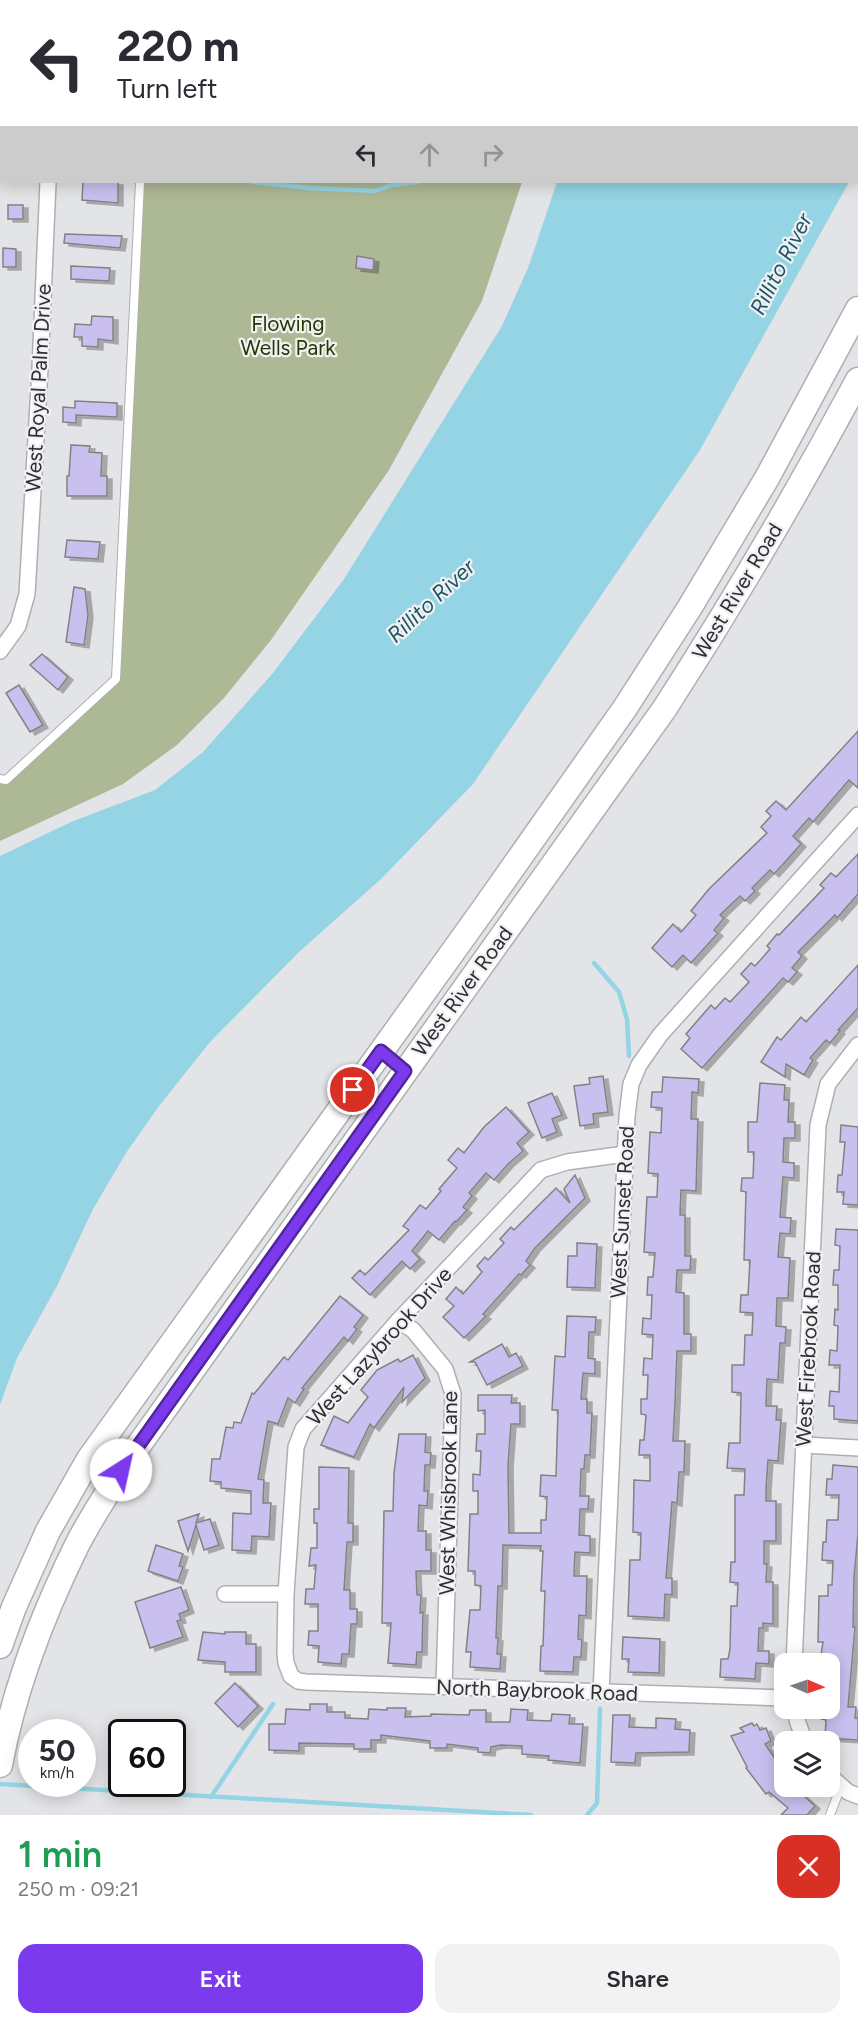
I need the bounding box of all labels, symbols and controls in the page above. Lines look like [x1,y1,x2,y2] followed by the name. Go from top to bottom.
[117,21,239,72] text: 220 m
[18,24,96,102] icon: left
[117,72,217,105] text: Turn left
[350,138,383,171] icon: left
[413,138,446,171] icon: ahead
[476,138,509,171] icon: right
[744,207,819,319] water label: Rillito River
[20,283,56,493] street label: West Royal Palm Drive
[241,311,336,360] park label: Flowing Wells Park
[687,518,787,664] street label: West River Road
[382,553,482,648] water label: Rillito River
[406,921,518,1061] street label: West River Road
[327,1064,378,1115] pin
[336,1073,369,1106] icon: arrive
[605,1125,639,1299] street label: West Sunset Road
[790,1250,826,1448] street label: West Firebrook Road
[301,1262,457,1430] street label: West Lazybrook Drive
[434,1391,462,1595] street label: West Whisbrook Lane
[89,1438,153,1502] position arrow
[774,1653,840,1719] north arrow
[774,1653,840,1797] map controls
[435,1674,639,1706] street label: North Baybrook Road
[108,1719,186,1797] speed limit sign: 60
[774,1731,840,1797] button: layers
[39,1732,75,1769] text: 50
[40,1764,74,1782] text: km/h
[18,1833,102,1876] text: 1 min
[777,1835,840,1898] button: close
[18,1877,139,1901] text: 250 m · 09:21
[18,1944,423,2013] button: Exit
[435,1944,840,2013] button: Share

